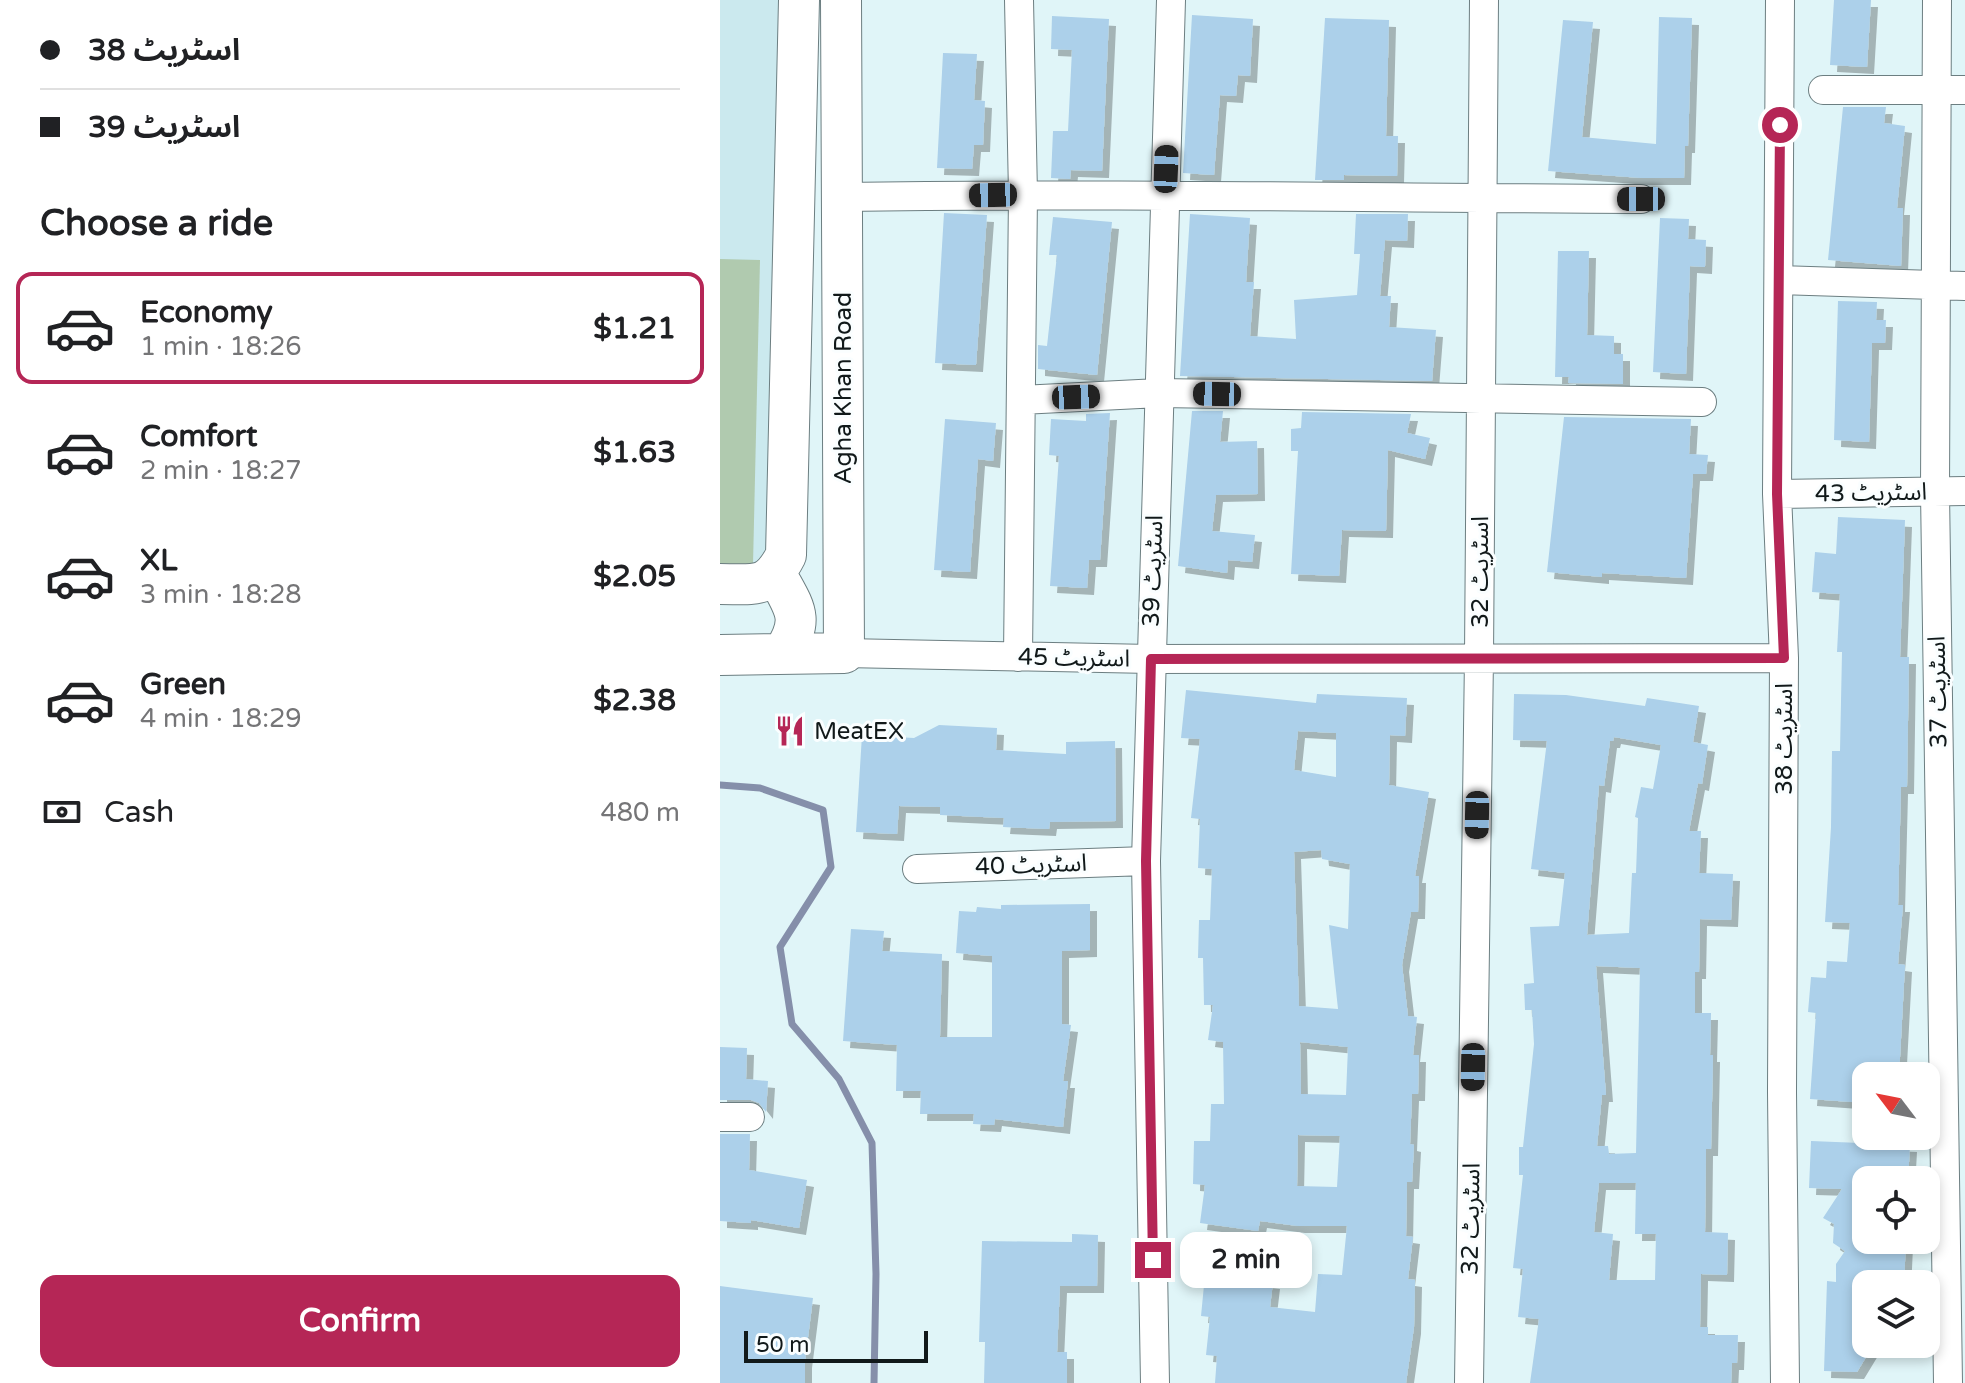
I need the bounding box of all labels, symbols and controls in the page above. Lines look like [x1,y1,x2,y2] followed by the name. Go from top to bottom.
[88,32,240,69] text: اسٹریٹ 38
[1762,107,1798,143] route start
[88,109,240,146] text: اسٹریٹ 39
[1153,145,1179,193] car
[969,183,1017,207] car
[1617,187,1665,211] car
[40,202,273,245] text: Choose a ride
[44,292,116,364] icon: car
[829,292,858,484] street label: Agha Khan Road
[140,294,273,331] text: Economy
[593,310,676,347] text: $1.21
[140,331,302,362] text: 1 min · 18:26
[1193,382,1241,406] car
[1052,384,1100,410] car
[44,416,116,488] icon: car
[140,418,258,455] text: Comfort
[593,434,676,471] text: $1.63
[140,455,302,486] text: 2 min · 18:27
[1815,478,1927,508] street label: اسٹریٹ 43
[1137,514,1169,628] street label: اسٹریٹ 39
[1466,516,1495,628] street label: اسٹریٹ 32
[44,540,116,612] icon: car
[140,542,177,579] text: XL
[593,558,676,595] text: $2.05
[140,579,302,610] text: 3 min · 18:28
[1923,636,1953,748] street label: اسٹریٹ 37
[1018,643,1130,673] street label: اسٹریٹ 45
[44,664,116,736] icon: car
[140,666,226,703] text: Green
[593,682,676,719] text: $2.38
[1770,683,1799,795] street label: اسٹریٹ 38
[140,703,302,734] text: 4 min · 18:29
[773,714,807,748] restaurant icon: MeatEX
[814,717,904,746] place label: MeatEX
[40,790,84,834] icon: cash
[1465,791,1489,839] car
[104,794,174,831] text: Cash
[600,797,680,828] text: 480 m
[974,849,1088,881] street label: اسٹریٹ 40
[1461,1043,1485,1091] car
[1852,1062,1940,1150] north arrow
[1852,1062,1940,1358] map controls
[1456,1163,1486,1275] street label: اسٹریٹ 32
[1852,1166,1940,1254] button: locate
[1181,1232,1313,1288] callout: 2 min
[1135,1242,1171,1278] route end
[1211,1244,1281,1275] text: 2 min
[1852,1270,1940,1358] button: layers
[40,1275,680,1367] button: Confirm
[744,1327,928,1363] scale bar
[756,1332,810,1358] text: 50 m

